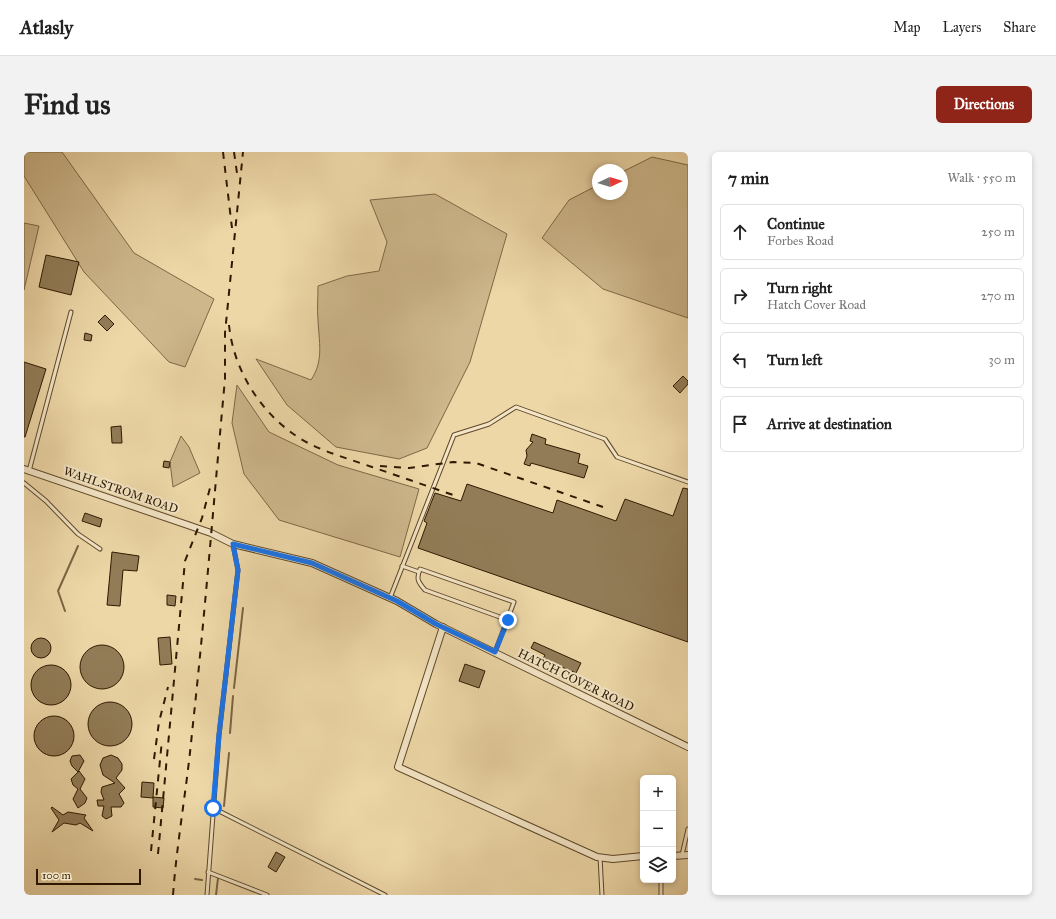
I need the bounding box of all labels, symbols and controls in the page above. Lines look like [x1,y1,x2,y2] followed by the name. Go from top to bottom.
[20,16,73,39] text: Atlasly
[893,19,921,36] text: Map
[943,19,981,36] text: Layers
[1003,19,1036,36] text: Share
[936,86,1032,123] button: Directions
[24,87,110,122] text: Find us
[592,164,628,200] north arrow
[728,168,769,189] text: 7 min
[947,170,1016,186] text: Walk · 550 m
[767,215,825,233] text: Continue
[729,221,751,243] icon: ahead
[981,224,1015,240] text: 250 m
[767,233,834,249] text: Forbes Road
[767,279,832,297] text: Turn right
[729,285,751,307] icon: right
[981,288,1015,304] text: 270 m
[767,297,866,313] text: Hatch Cover Road
[729,349,751,371] icon: left
[767,351,823,369] text: Turn left
[989,352,1015,368] text: 30 m
[729,413,751,435] icon: arrive
[767,415,892,433] text: Arrive at destination
[62,464,180,516] street label: WAHLSTROM ROAD
[499,611,517,629] route end
[516,646,636,714] street label: HATCH COVER ROAD
[640,775,676,883] map controls
[640,775,676,811] button: +
[204,799,222,817] route start
[640,811,676,847] button: −
[640,847,676,883] button: layers
[36,867,141,886] scale bar
[42,869,71,882] text: 100 m

